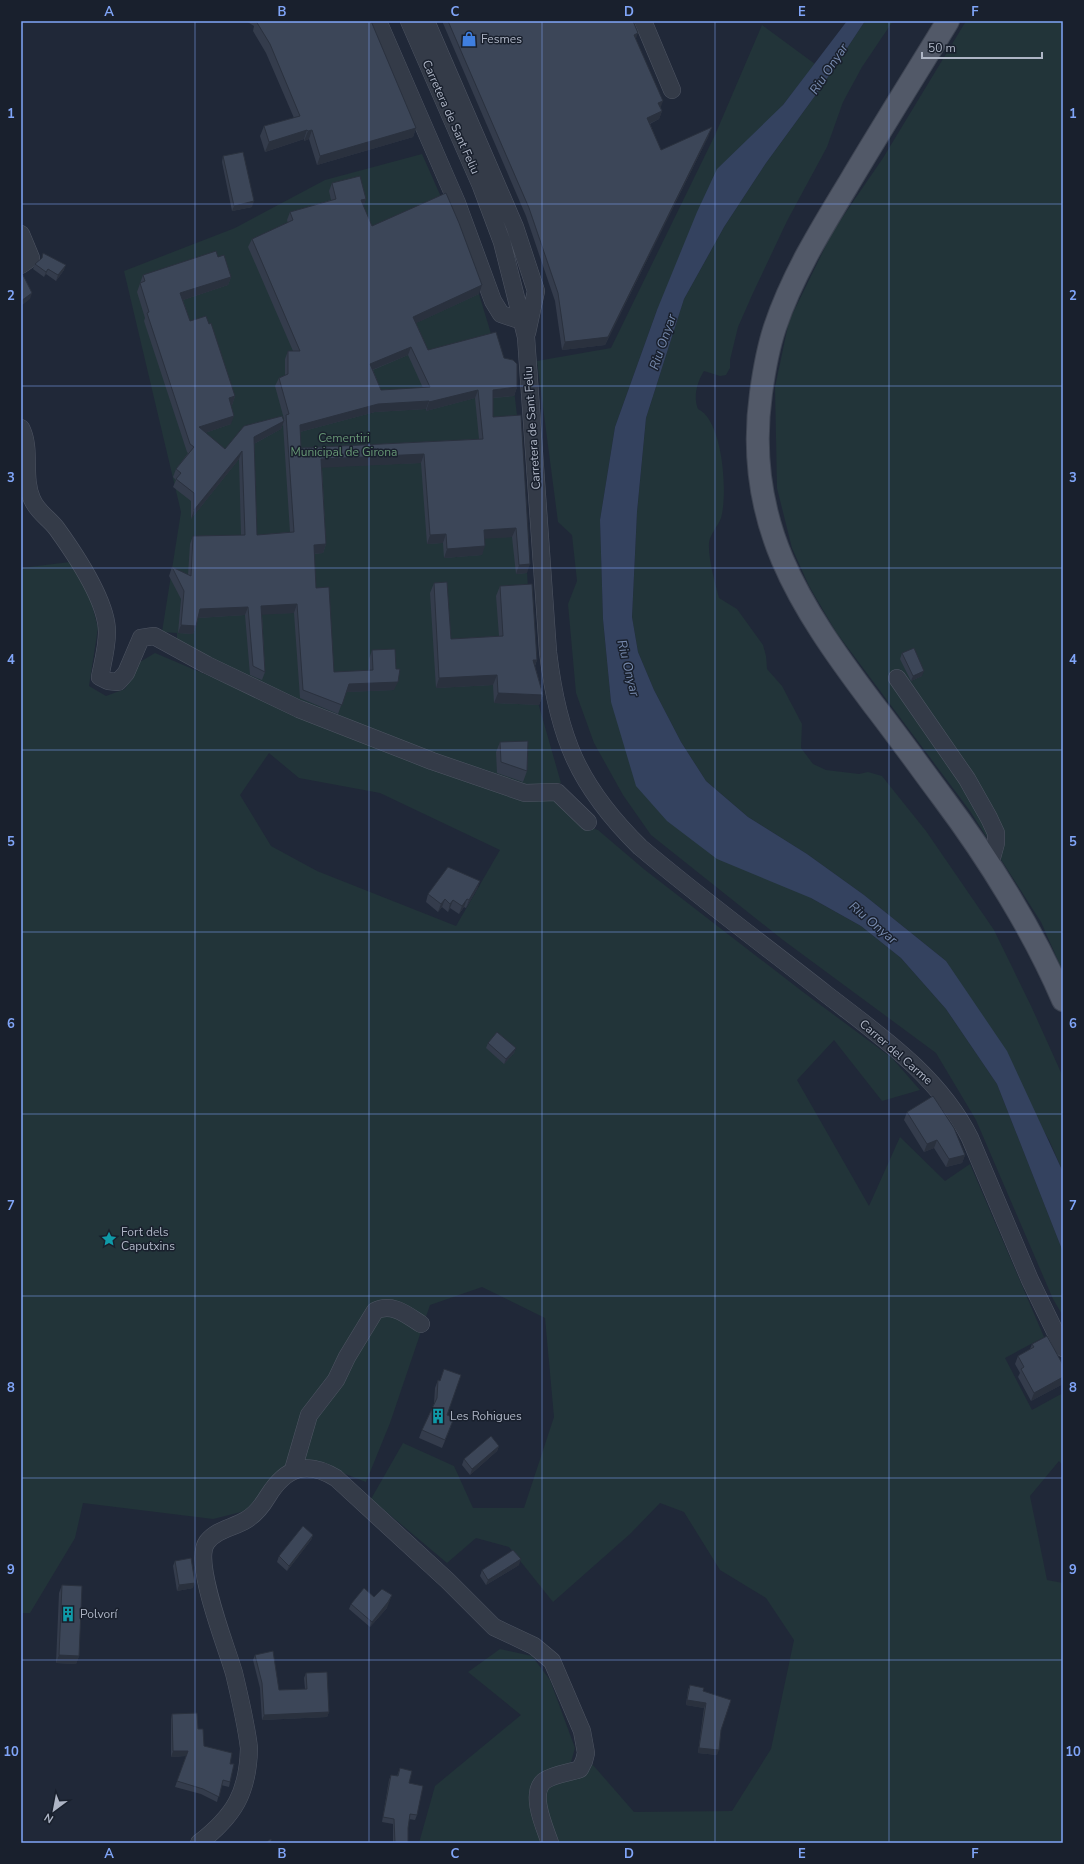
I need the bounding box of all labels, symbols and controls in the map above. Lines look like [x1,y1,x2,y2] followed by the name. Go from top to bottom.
[104,3,114,21] text: A
[278,3,287,21] text: B
[451,3,460,21] text: C
[624,3,634,21] text: D
[798,3,806,21] text: E
[971,3,979,21] text: F
[460,30,478,48] shop icon: Fesmes
[481,31,522,47] place label: Fesmes
[922,34,1042,60] scale bar
[805,40,853,98] water label: Riu Onyar
[928,40,956,56] text: 50 m
[419,57,483,177] street label: Carretera de Sant Feliu
[7,105,15,123] text: 1
[1069,105,1077,123] text: 1
[7,287,15,305] text: 2
[1069,287,1077,305] text: 2
[645,311,681,372] water label: Riu Onyar
[520,366,544,490] street label: Carretera de Sant Feliu
[291,430,397,460] park label: Cementiri Municipal de Girona
[7,469,15,487] text: 3
[1069,469,1077,487] text: 3
[612,638,644,699] water label: Riu Onyar
[7,651,15,669] text: 4
[1069,651,1077,669] text: 4
[7,833,15,851] text: 5
[1069,833,1077,851] text: 5
[845,898,901,949] water label: Riu Onyar
[7,1015,15,1033] text: 6
[1069,1015,1077,1033] text: 6
[856,1016,936,1088] street label: Carrer del Carme
[7,1197,15,1215] text: 7
[1069,1197,1077,1215] text: 7
[121,1224,175,1254] place label: Fort dels Caputxins
[100,1230,118,1248] place icon: Fort dels Caputxins
[7,1379,15,1397] text: 8
[1069,1379,1077,1397] text: 8
[429,1407,447,1425] building icon: Les Rohigues
[450,1408,522,1424] place label: Les Rohigues
[7,1561,15,1579] text: 9
[1069,1561,1077,1579] text: 9
[59,1605,77,1623] building icon: Polvorí
[80,1606,118,1622] place label: Polvorí
[3,1743,19,1761] text: 10
[1065,1743,1081,1761] text: 10
[34,1790,74,1830] north arrow
[41,1810,56,1827] text: N
[104,1845,114,1863] text: A
[278,1845,287,1863] text: B
[451,1845,460,1863] text: C
[624,1845,634,1863] text: D
[798,1845,806,1863] text: E
[971,1845,979,1863] text: F

